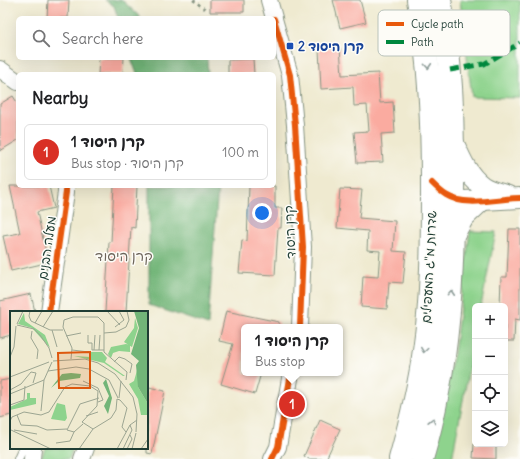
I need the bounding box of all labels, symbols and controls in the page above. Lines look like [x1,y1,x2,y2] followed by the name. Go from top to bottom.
[378,10,510,56] legend
[16,16,276,60] search box
[411,17,464,31] text: Cycle path
[30,27,52,49] icon: search
[62,29,143,48] text: Search here
[411,35,434,49] text: Path
[298,38,364,55] place label: קרן היסוד 2
[285,41,295,51] marker: קרן היסוד 2
[424,63,433,69] one-way arrow
[32,87,88,109] text: Nearby
[71,132,145,151] text: קרן היסוד 1
[43,144,49,161] text: 1
[222,144,259,161] text: 100 m
[71,155,184,172] text: Bus stop · קרן היסוד
[252,203,272,223] your location
[281,205,299,259] street label: קרן היסוד
[418,210,440,324] street label: שדרות מ"ג המעפילים
[34,215,60,281] street label: מעלה הבנים
[95,247,153,265] district label: קרן היסוד
[446,290,455,296] one-way arrow
[472,303,508,447] map controls
[472,303,508,339] button: +
[10,311,148,449] inset map
[241,324,343,376] popup
[255,331,329,350] text: קרן היסוד 1
[472,339,508,375] button: −
[420,347,429,353] one-way arrow
[255,353,305,370] text: Bus stop
[472,375,508,411] button: locate
[279,389,305,419] pin: 1
[472,411,508,447] button: layers
[428,418,436,425] one-way arrow

